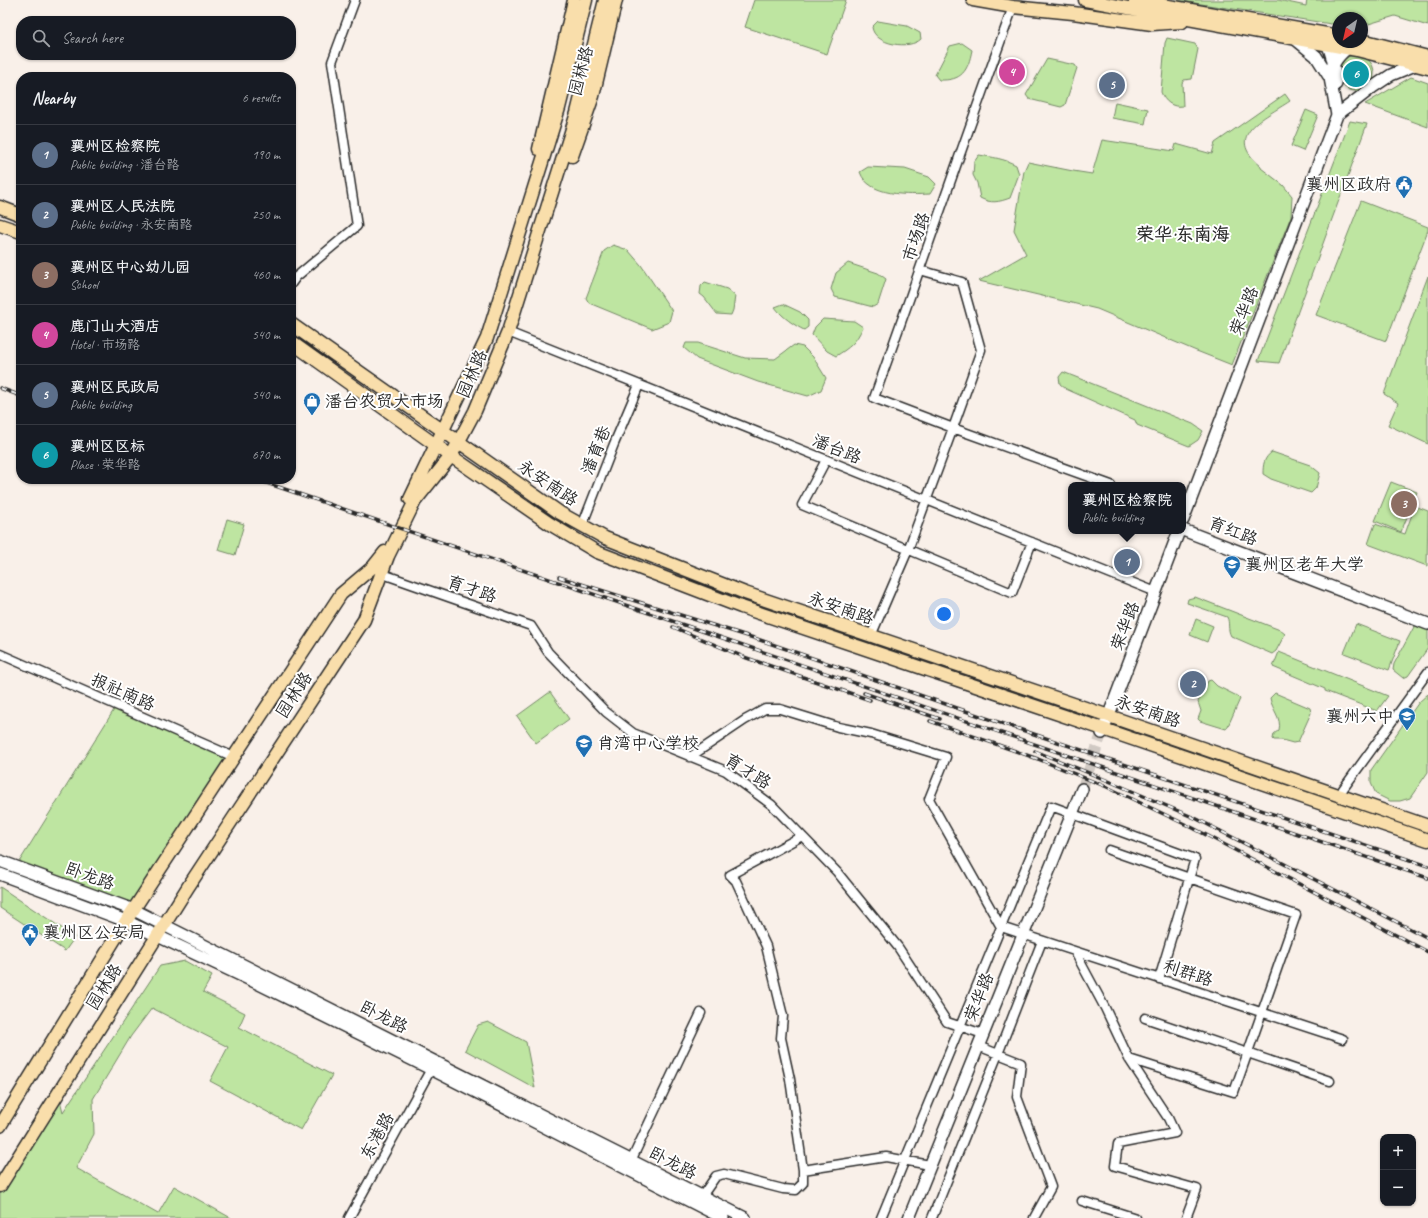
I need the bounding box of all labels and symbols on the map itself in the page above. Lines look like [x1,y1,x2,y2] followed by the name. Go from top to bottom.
[1332,12,1368,48] north arrow
[564,44,598,98] street label: 园林路
[999,57,1025,87] pin: 4
[1343,59,1369,89] pin: 6
[1099,70,1125,100] pin: 5
[1306,174,1391,195] place label: 襄州区政府
[1394,174,1414,199] public building icon: 襄州区政府
[898,209,934,265] street label: 市场路
[1136,223,1230,245] district label: 荣华·东南海
[1225,283,1263,339] street label: 荣华路
[452,346,492,402] street label: 园林路
[302,391,322,416] shop icon: 潘台农贸大市场
[325,391,444,412] place label: 潘台农贸大市场
[577,421,616,478] street label: 潘育巷
[809,430,865,468] street label: 潘台路
[514,455,582,511] street label: 永安南路
[1391,489,1417,519] pin: 3
[1205,512,1261,550] street label: 育红路
[1114,547,1140,577] pin: 1
[1222,554,1242,579] school or university icon: 襄州区老年大学
[1245,554,1364,575] place label: 襄州区老年大学
[444,571,500,607] street label: 育才路
[805,587,877,629] street label: 永安南路
[1106,598,1144,654] street label: 荣华路
[934,604,954,624] your location
[271,668,317,722] street label: 园林路
[88,669,158,715] street label: 报社南路
[1180,669,1206,699] pin: 2
[1112,690,1184,732] street label: 永安南路
[1326,706,1394,727] place label: 襄州六中
[1397,706,1417,731] school or university icon: 襄州六中
[574,733,594,758] school or university icon: 肖湾中心学校
[597,733,699,754] place label: 肖湾中心学校
[721,749,775,793] street label: 育才路
[62,857,118,895] street label: 卧龙路
[20,922,40,947] public building icon: 襄州区公安局
[43,922,145,943] place label: 襄州区公安局
[1161,955,1215,991] street label: 利群路
[82,960,126,1014] street label: 园林路
[960,969,998,1025] street label: 荣华路
[357,996,411,1038] street label: 卧龙路
[355,1109,399,1163] street label: 东港路
[646,1142,700,1184] street label: 卧龙路

